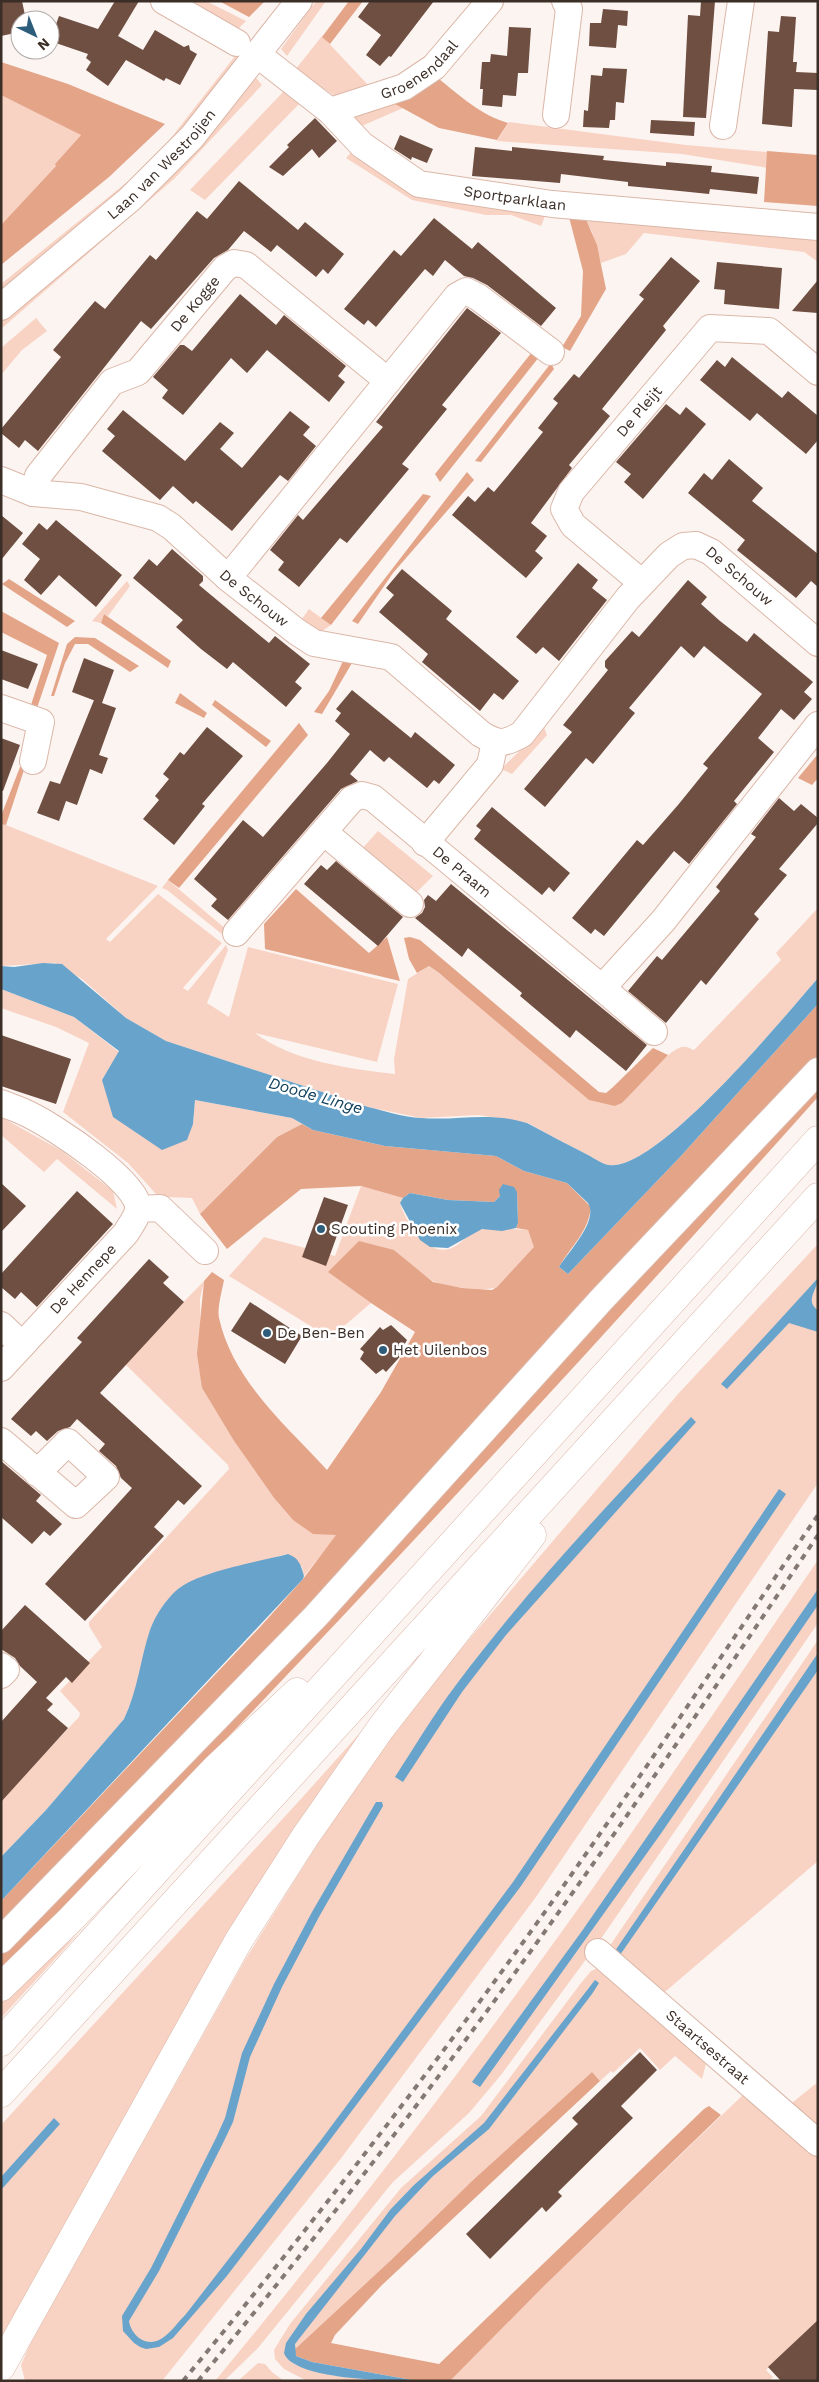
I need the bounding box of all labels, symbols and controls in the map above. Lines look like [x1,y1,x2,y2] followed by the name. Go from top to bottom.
[10,10,60,60] north arrow
[35,35,53,54] text: N
[378,36,462,103] street label: Groenendaal
[103,106,219,223] street label: Laan van Westroijen
[463,182,567,214] street label: Sportparklaan
[166,272,224,336] street label: De Kogge
[613,382,666,441] street label: De Pleijt
[702,542,777,610] street label: De Schouw
[216,566,293,631] street label: De Schouw
[429,842,495,901] street label: De Praam
[267,1073,365,1118] water label: Doode Linge
[331,1220,457,1238] place label: Scouting Phoenix
[315,1223,327,1235] marker: Scouting Phoenix
[46,1240,120,1318] street label: De Hennepe
[277,1324,365,1342] place label: De Ben-Ben
[261,1327,273,1339] marker: De Ben-Ben
[393,1341,487,1359] place label: Het Uilenbos
[377,1344,389,1356] marker: Het Uilenbos
[662,2006,753,2089] street label: Staartsestraat

